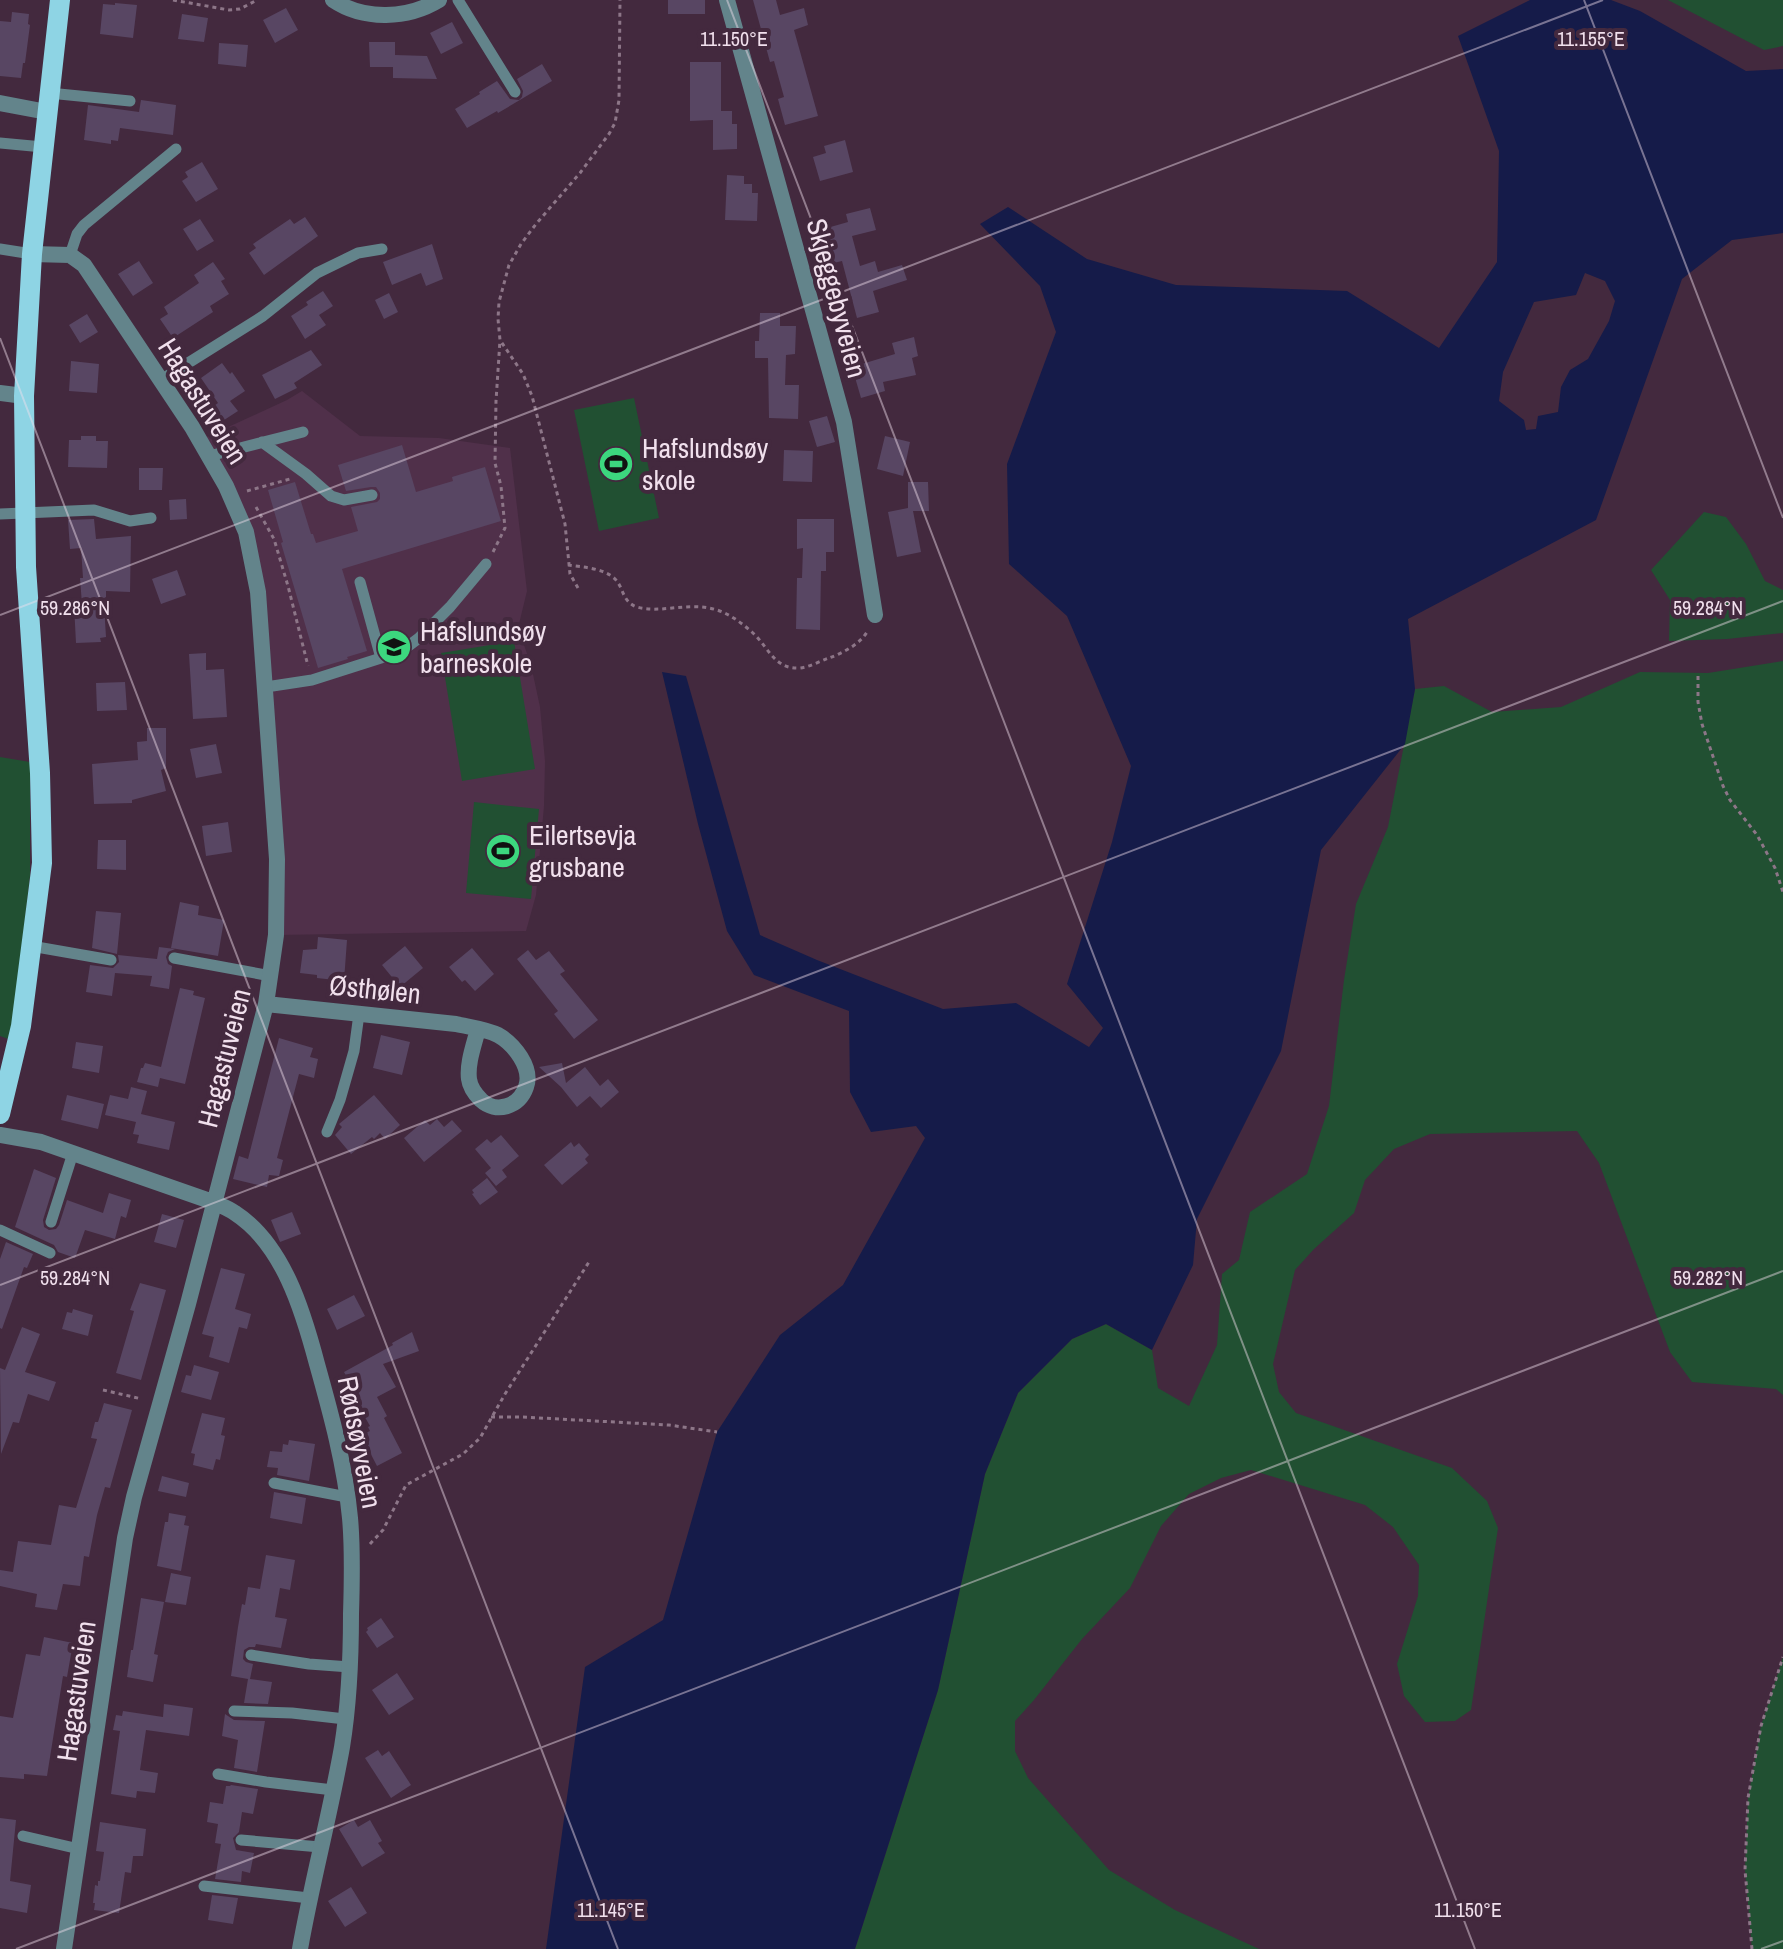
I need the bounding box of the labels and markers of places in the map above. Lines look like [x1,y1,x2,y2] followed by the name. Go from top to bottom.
[642,429,769,499] place label: Hafslundsøy skole
[597,445,635,483] sports icon: Hafslundsøy skole
[420,612,547,682] place label: Hafslundsøy barneskole
[375,628,413,666] school or university icon: Hafslundsøy barneskole
[529,816,636,886] place label: Eilertsevja grusbane
[484,832,522,870] sports icon: Eilertsevja grusbane

